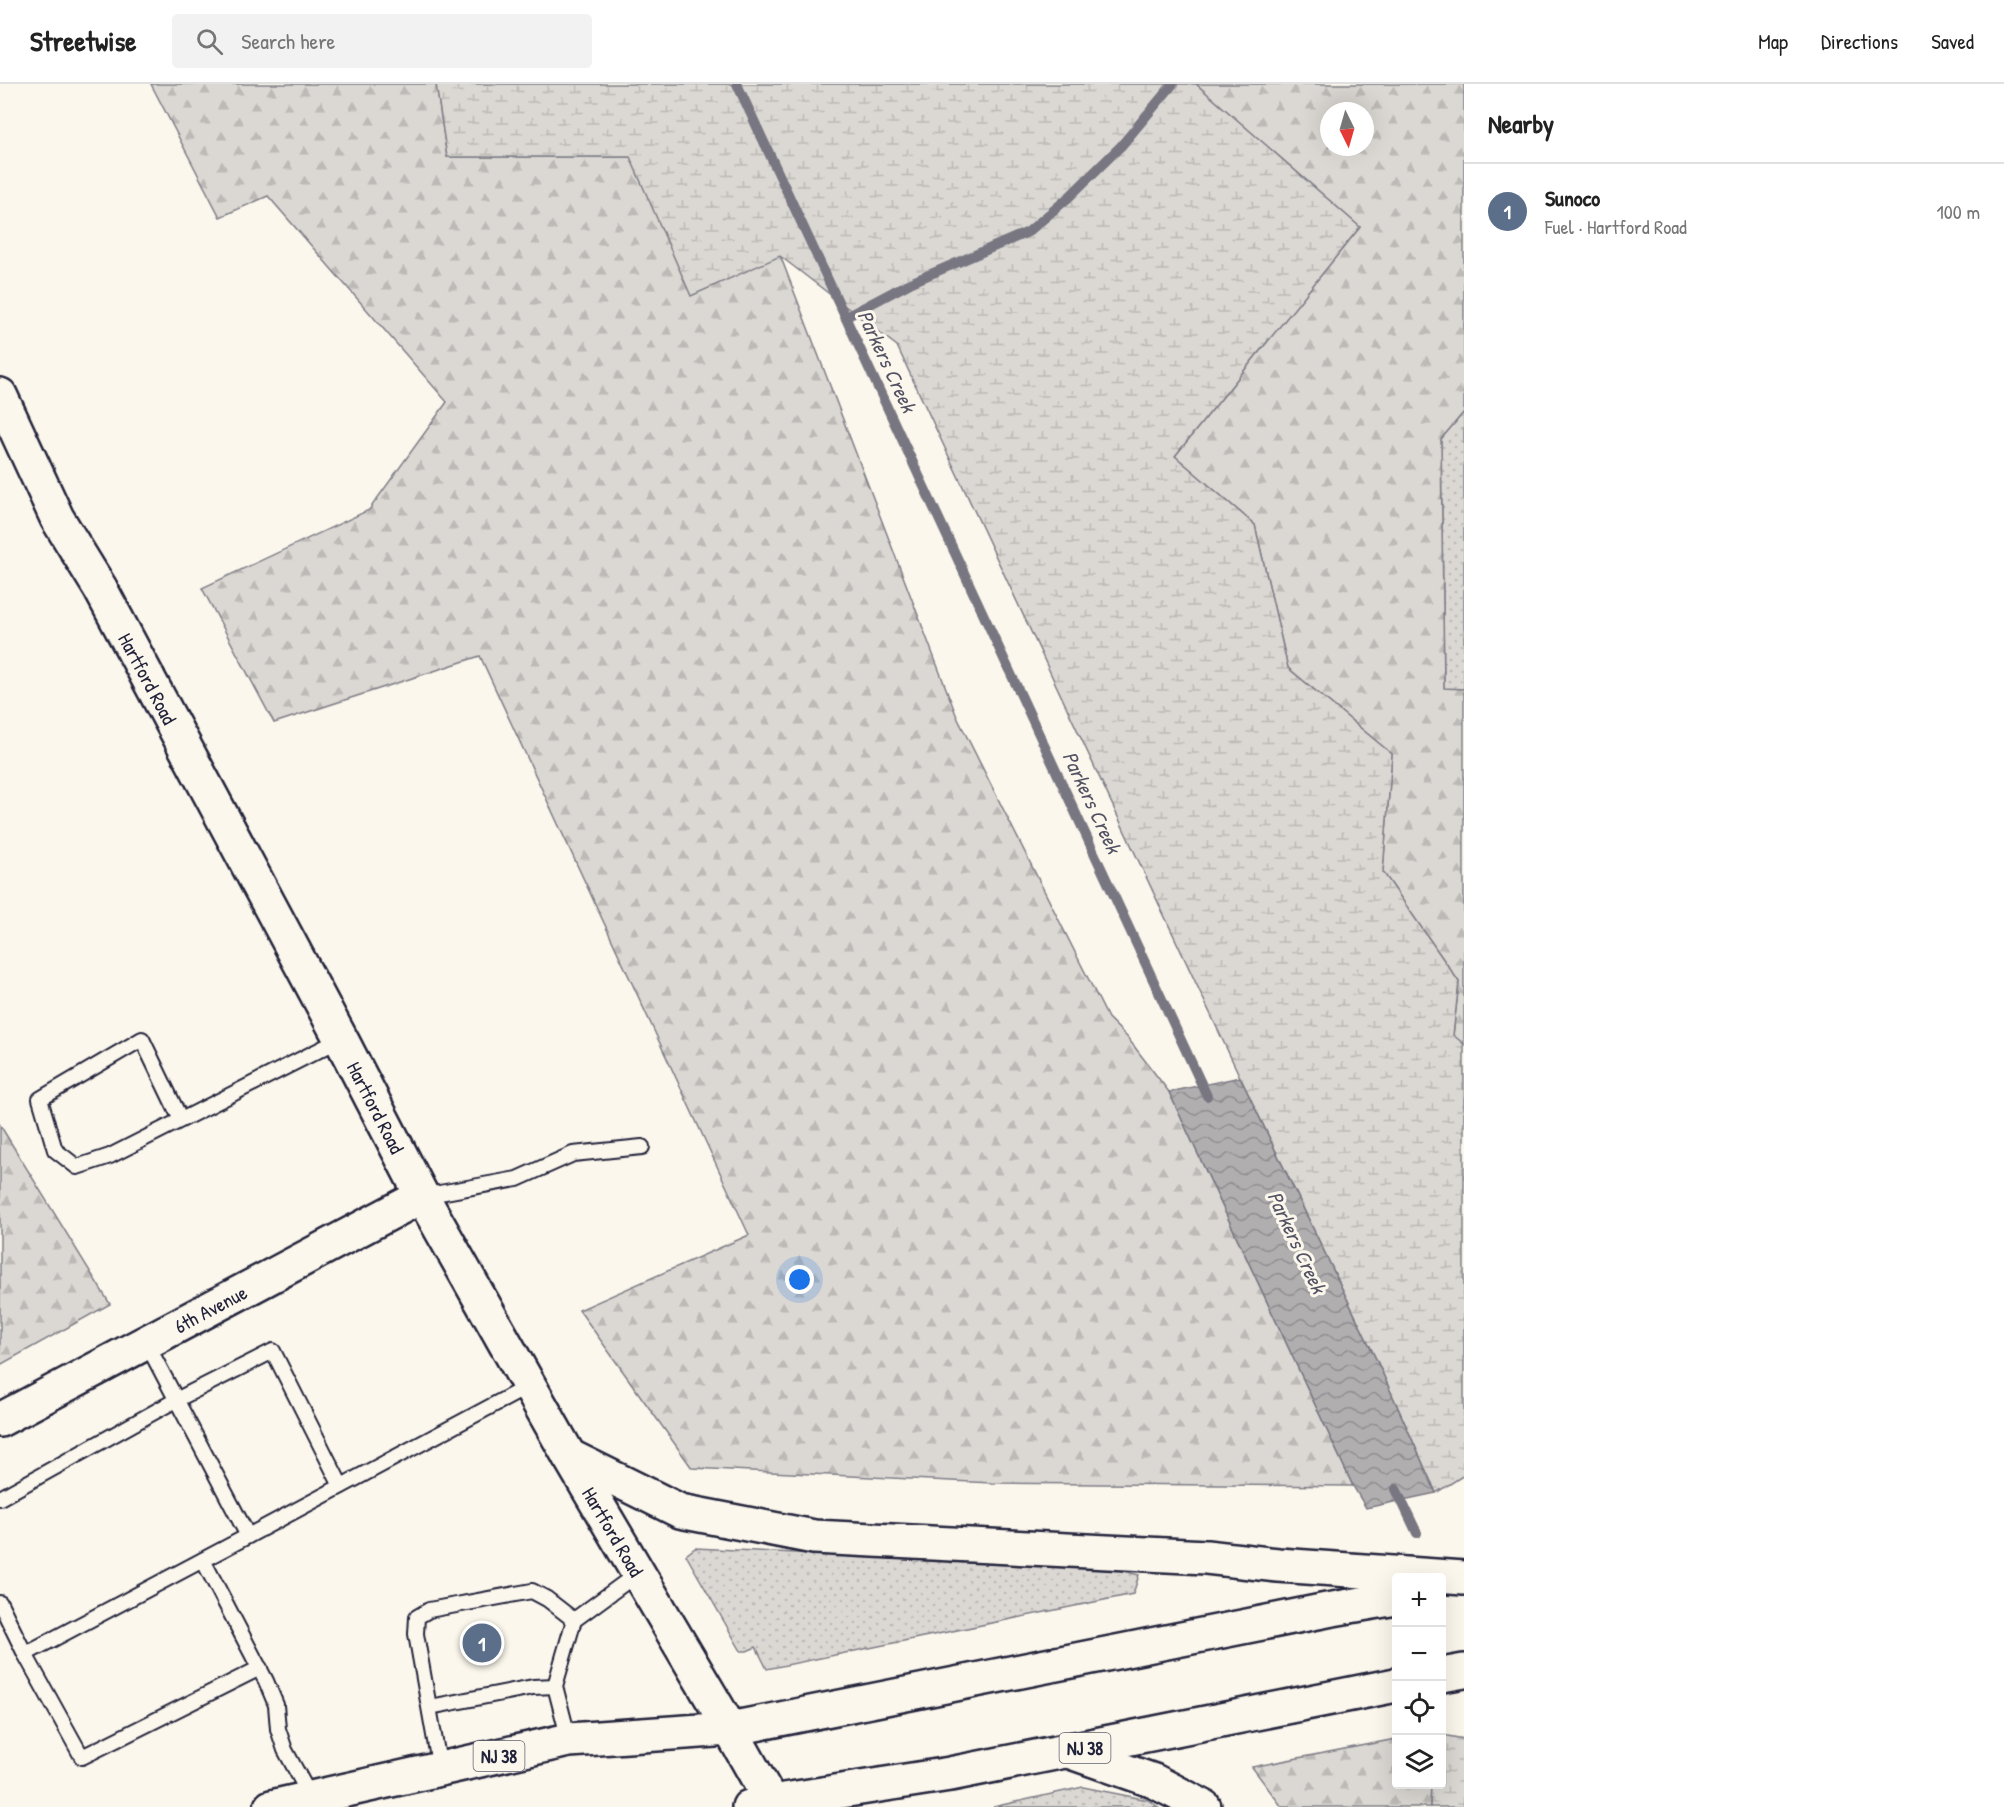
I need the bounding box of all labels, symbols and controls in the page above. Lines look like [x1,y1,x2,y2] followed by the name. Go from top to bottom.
[172,14,592,68] search box
[30,22,136,60] text: Streetwise
[193,25,226,58] icon: search
[241,26,335,56] text: Search here
[1758,27,1788,56] text: Map
[1821,27,1898,56] text: Directions
[1931,27,1974,56] text: Saved
[1320,102,1374,156] north arrow
[1488,106,1554,141] text: Nearby
[1545,183,1600,213] text: Sunoco
[1504,198,1511,225] text: 1
[1937,198,1980,225] text: 100 m
[1545,213,1687,240] text: Fuel · Hartford Road
[851,305,924,419] water label: Parkers Creek
[113,628,184,729] street label: Hartford Road
[1056,746,1129,860] water label: Parkers Creek
[341,1057,411,1158] street label: Hartford Road
[1261,1186,1334,1300] water label: Parkers Creek
[785,1265,814,1294] your location
[169,1278,251,1339] street label: 6th Avenue
[576,1482,651,1582] street label: Hartford Road
[1392,1573,1446,1789] map controls
[1392,1573,1446,1627] button: +
[462,1620,502,1666] pin: 1
[1392,1627,1446,1681] button: −
[1392,1681,1446,1735] button: locate
[1060,1733,1110,1763] road number: NJ 38
[1392,1735,1446,1789] button: layers
[474,1741,524,1771] road number: NJ 38

